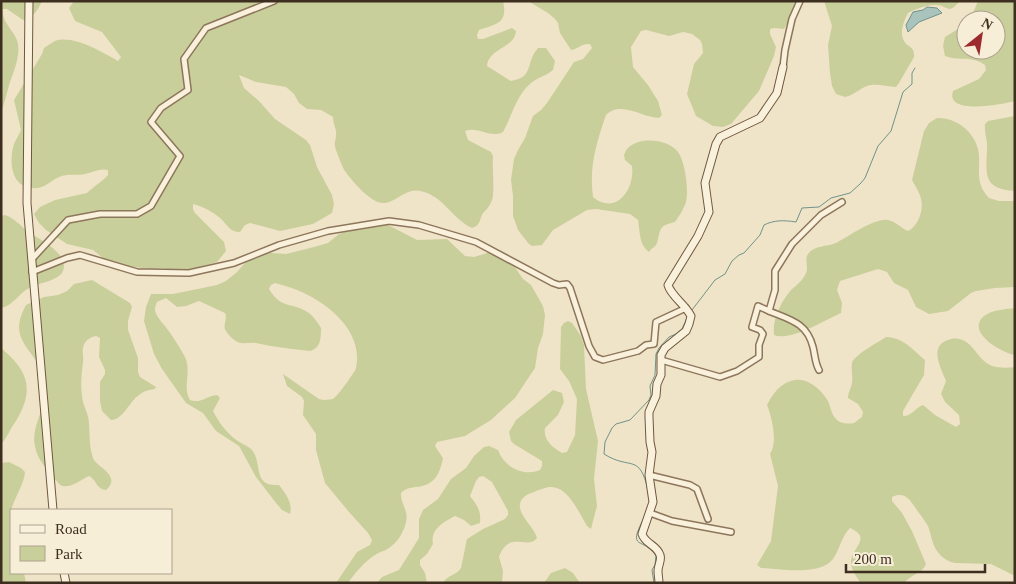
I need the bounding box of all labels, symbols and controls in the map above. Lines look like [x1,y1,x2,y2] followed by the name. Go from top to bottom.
[956,10,1006,60] north arrow
[979,15,995,33] text: N
[10,509,172,574] legend
[55,521,87,537] text: Road
[846,542,985,574] scale bar
[55,546,83,562] text: Park
[854,551,892,567] text: 200 m

